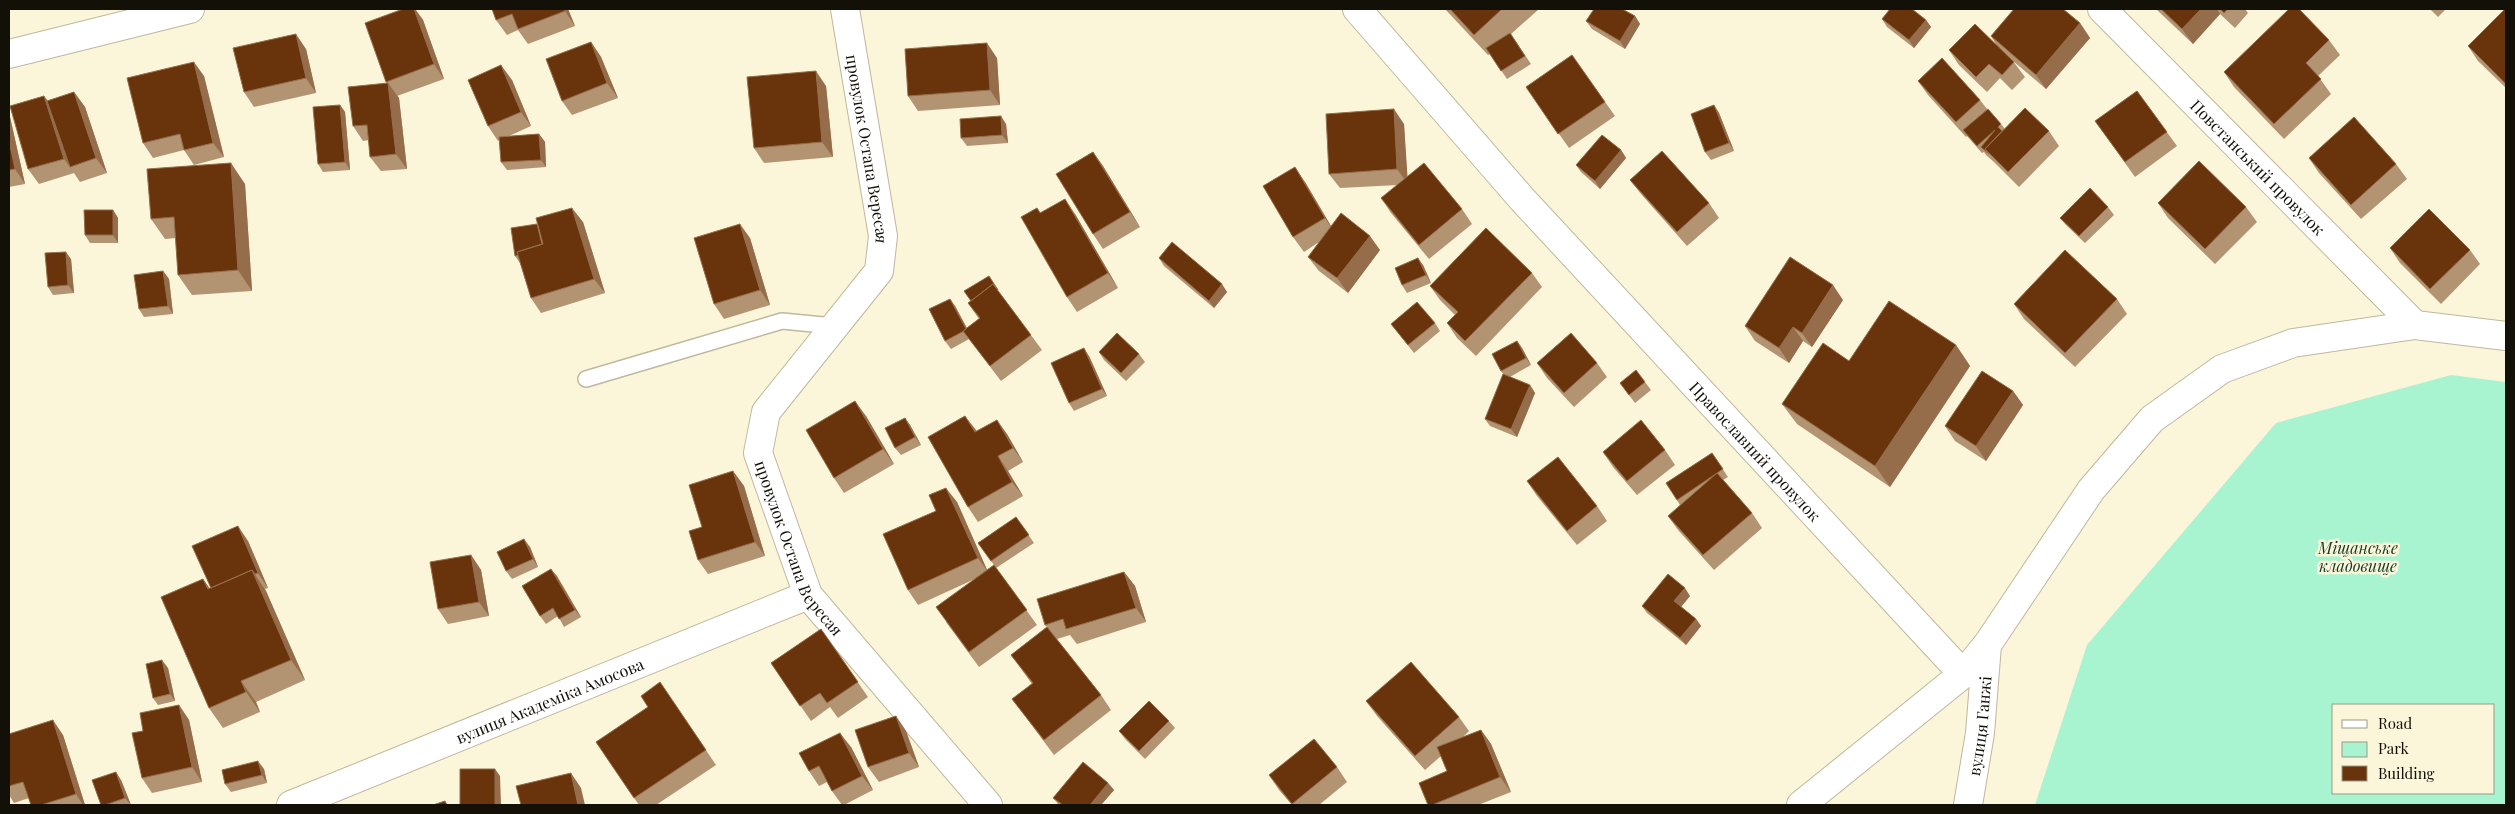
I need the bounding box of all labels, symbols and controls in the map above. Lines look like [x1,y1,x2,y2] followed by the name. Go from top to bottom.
[842,53,894,245] street label: провулок Остапа Вересая
[2186,94,2330,239] street label: Повстанський провулок
[1685,376,1826,525] street label: Православний провулок
[751,457,848,640] street label: провулок Остапа Вересая
[2317,537,2398,576] park label: Міщанське кладовище
[452,652,647,748] street label: вулиця Академіка Амосова
[1963,675,1995,777] street label: вулиця Ганжі
[2332,704,2495,794] legend
[2378,713,2412,733] text: Road
[2378,738,2410,758] text: Park
[2378,763,2435,783] text: Building

